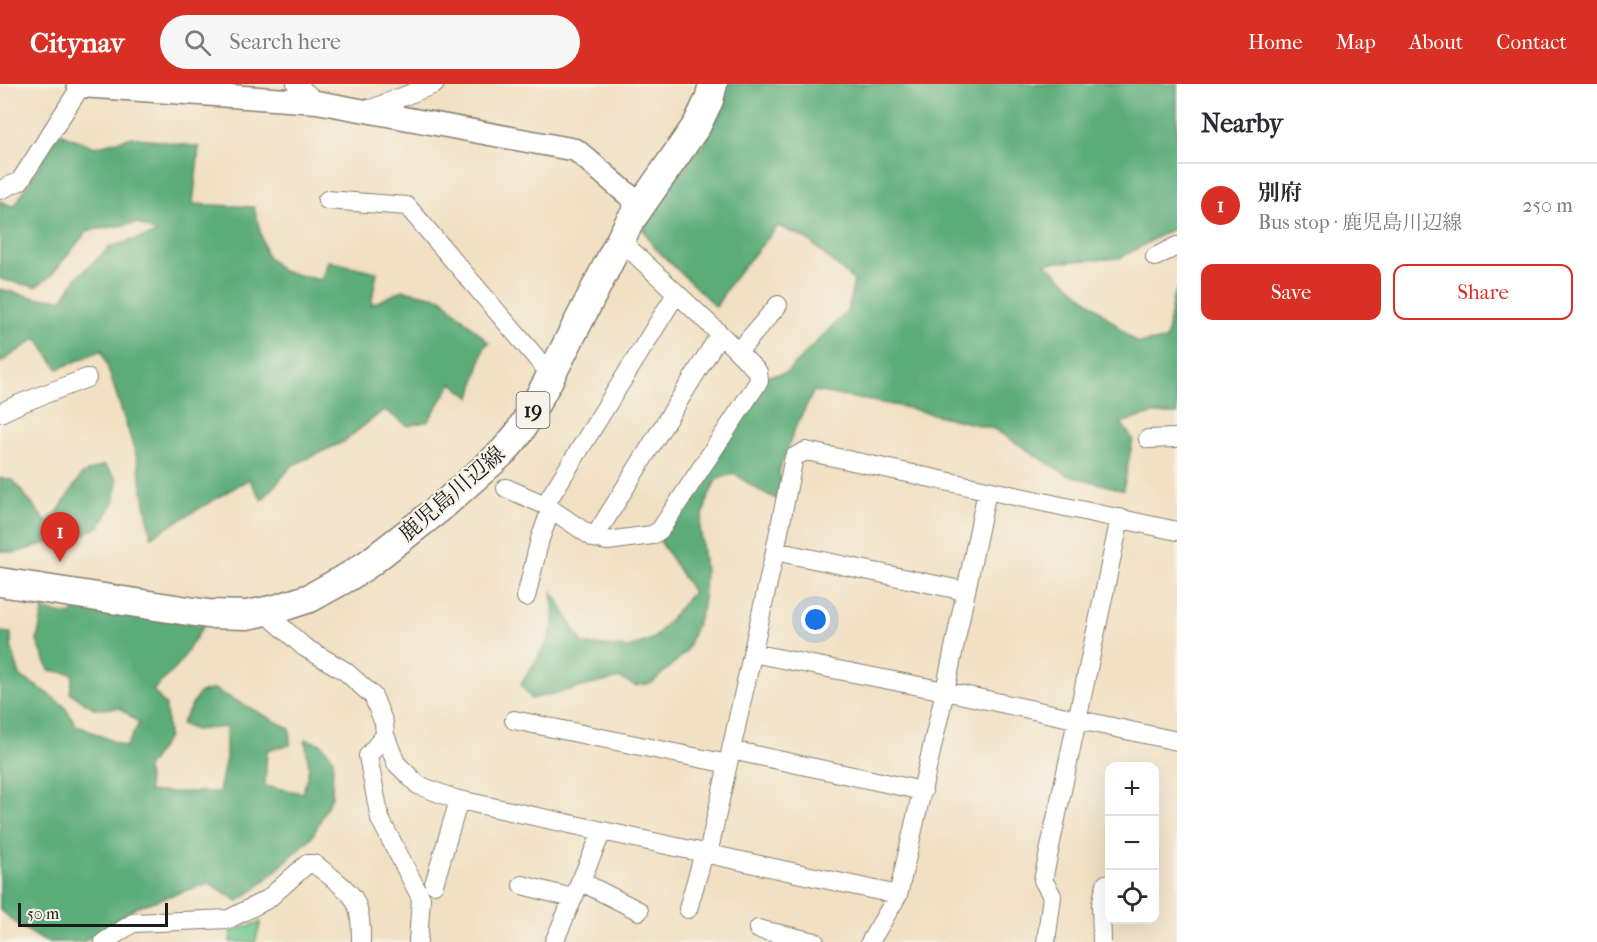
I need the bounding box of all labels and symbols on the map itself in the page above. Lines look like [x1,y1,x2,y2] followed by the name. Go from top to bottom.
[516,392,550,428] road number: 19
[394,441,510,547] street label: 鹿児島川辺線
[40,512,80,562] pin: 1
[801,605,830,634] your location
[18,900,168,928] scale bar

